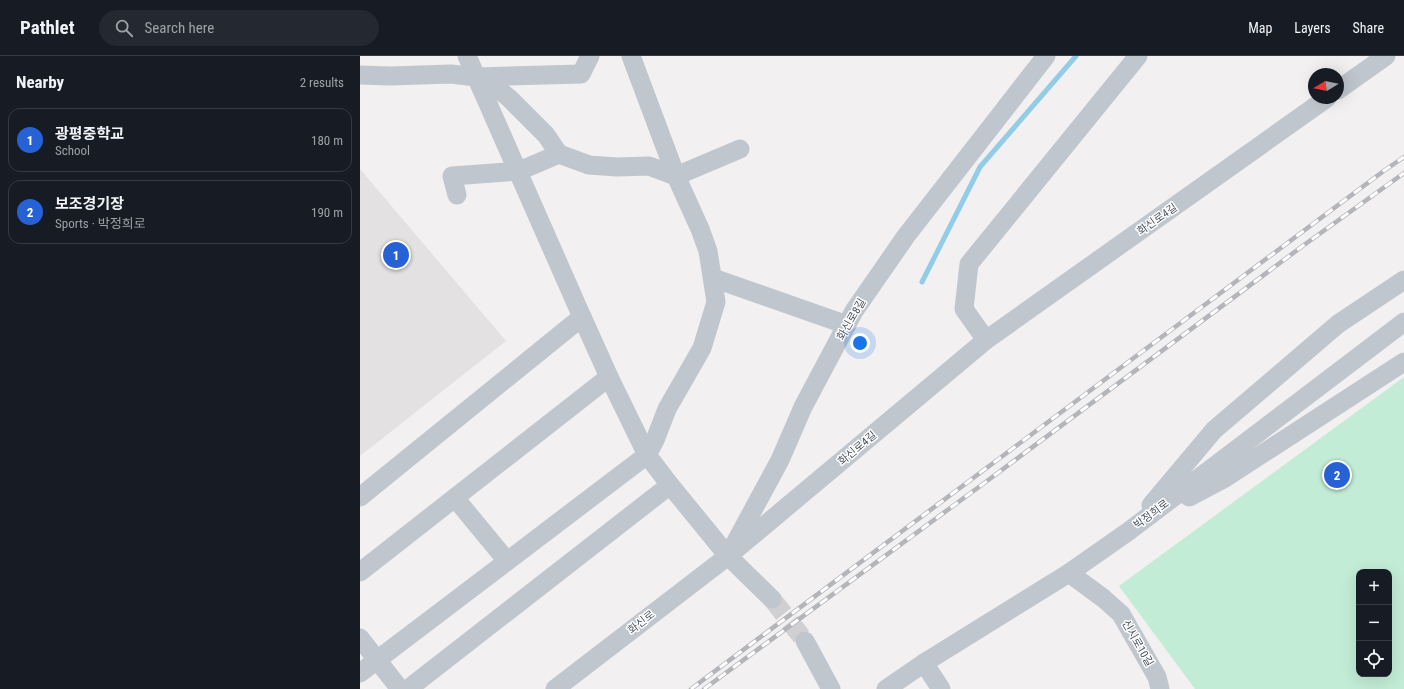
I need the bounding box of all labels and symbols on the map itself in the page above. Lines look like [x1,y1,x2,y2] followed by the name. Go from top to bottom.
[1308,68,1344,104] north arrow
[1135,201,1180,238] street label: 화신로4길
[383,240,409,270] pin: 1
[834,296,869,342] street label: 화신로8길
[850,333,870,353] your location
[836,429,879,468] street label: 화신로4길
[1324,460,1350,490] pin: 2
[1131,497,1171,532] street label: 박정희로
[625,608,657,637] street label: 화신로
[1119,618,1156,669] street label: 신시로10길

